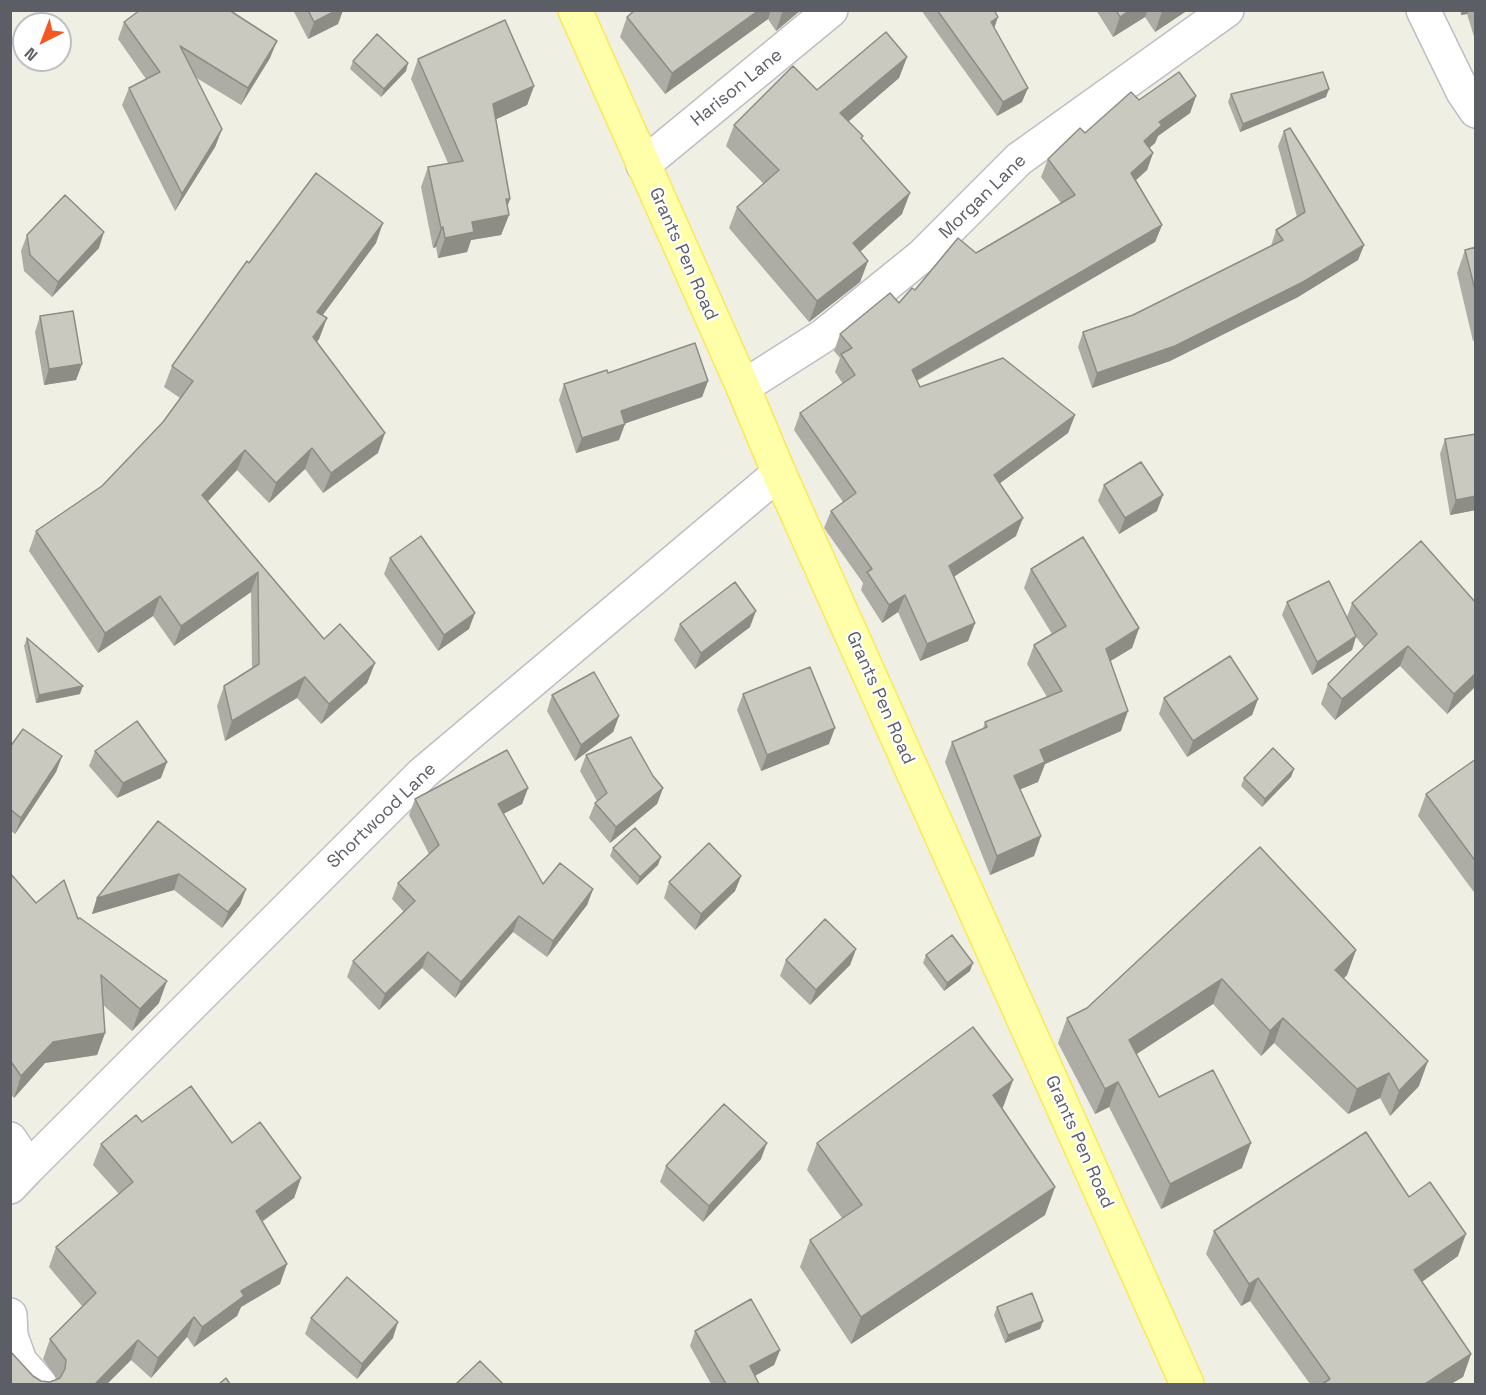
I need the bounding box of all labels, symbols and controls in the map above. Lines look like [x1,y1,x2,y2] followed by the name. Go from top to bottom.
[12,12,72,72] north arrow
[20,43,42,66] text: N
[687,45,787,131] street label: Harison Lane
[935,150,1031,244] street label: Morgan Lane
[644,184,722,324] street label: Grants Pen Road
[841,628,919,768] street label: Grants Pen Road
[323,759,441,873] street label: Shortwood Lane
[1040,1072,1118,1212] street label: Grants Pen Road

